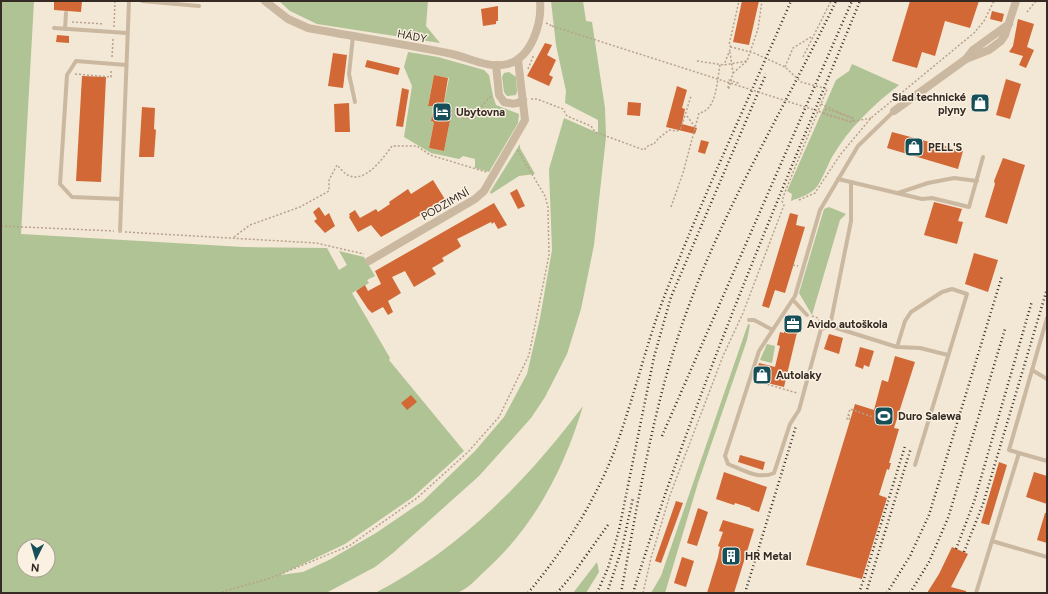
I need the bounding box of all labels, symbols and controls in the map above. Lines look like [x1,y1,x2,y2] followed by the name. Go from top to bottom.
[396,28,428,46] street label: HÁDY
[892,91,967,117] place label: Siad technické plyny
[969,92,991,114] shop icon: Siad technické plyny
[431,101,453,123] hotel icon: Ubytovna
[456,106,505,119] place label: Ubytovna
[903,136,925,158] shop icon: PELL'S
[928,141,963,154] place label: PELL'S
[419,185,472,223] street label: PODZIMNÍ
[782,313,804,335] office icon: Avido autoškola
[807,318,888,331] place label: Avido autoškola
[751,364,773,386] shop icon: Autolaky
[776,369,822,382] place label: Autolaky
[873,405,895,427] sports icon: Duro Salewa
[898,410,961,423] place label: Duro Salewa
[16,538,56,578] north arrow
[720,545,742,567] building icon: HR Metal
[745,550,792,563] place label: HR Metal
[30,561,40,574] text: N

